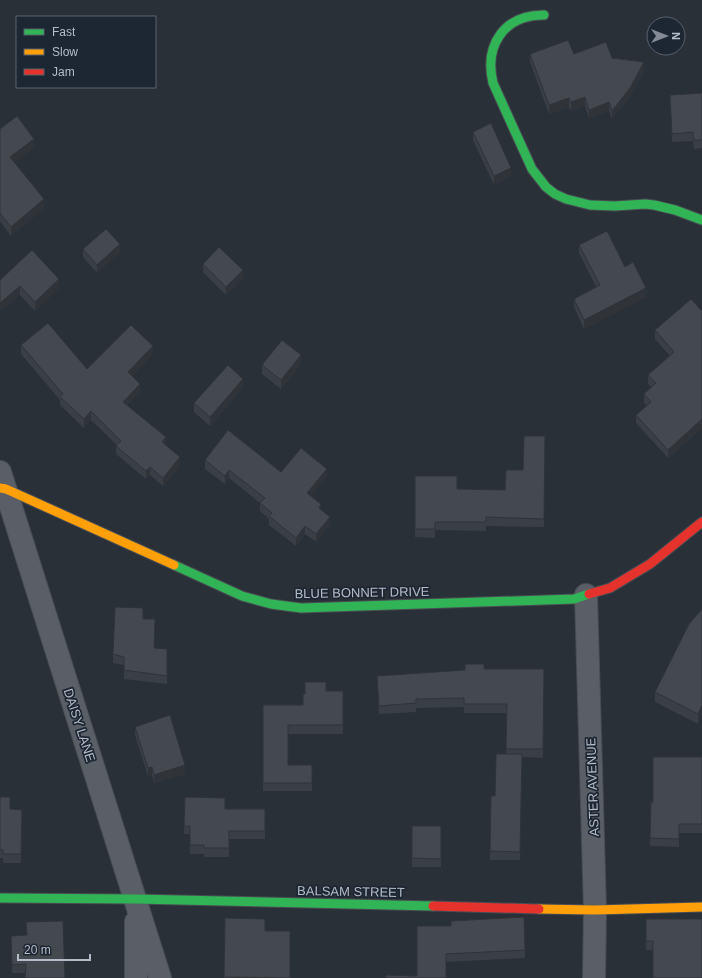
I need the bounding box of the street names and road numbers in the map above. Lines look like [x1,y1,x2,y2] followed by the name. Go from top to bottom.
[294,584,430,601] street label: BLUE BONNET DRIVE
[61,687,99,764] street label: DAISY LANE
[583,737,602,837] street label: ASTER AVENUE
[297,883,405,900] street label: BALSAM STREET

